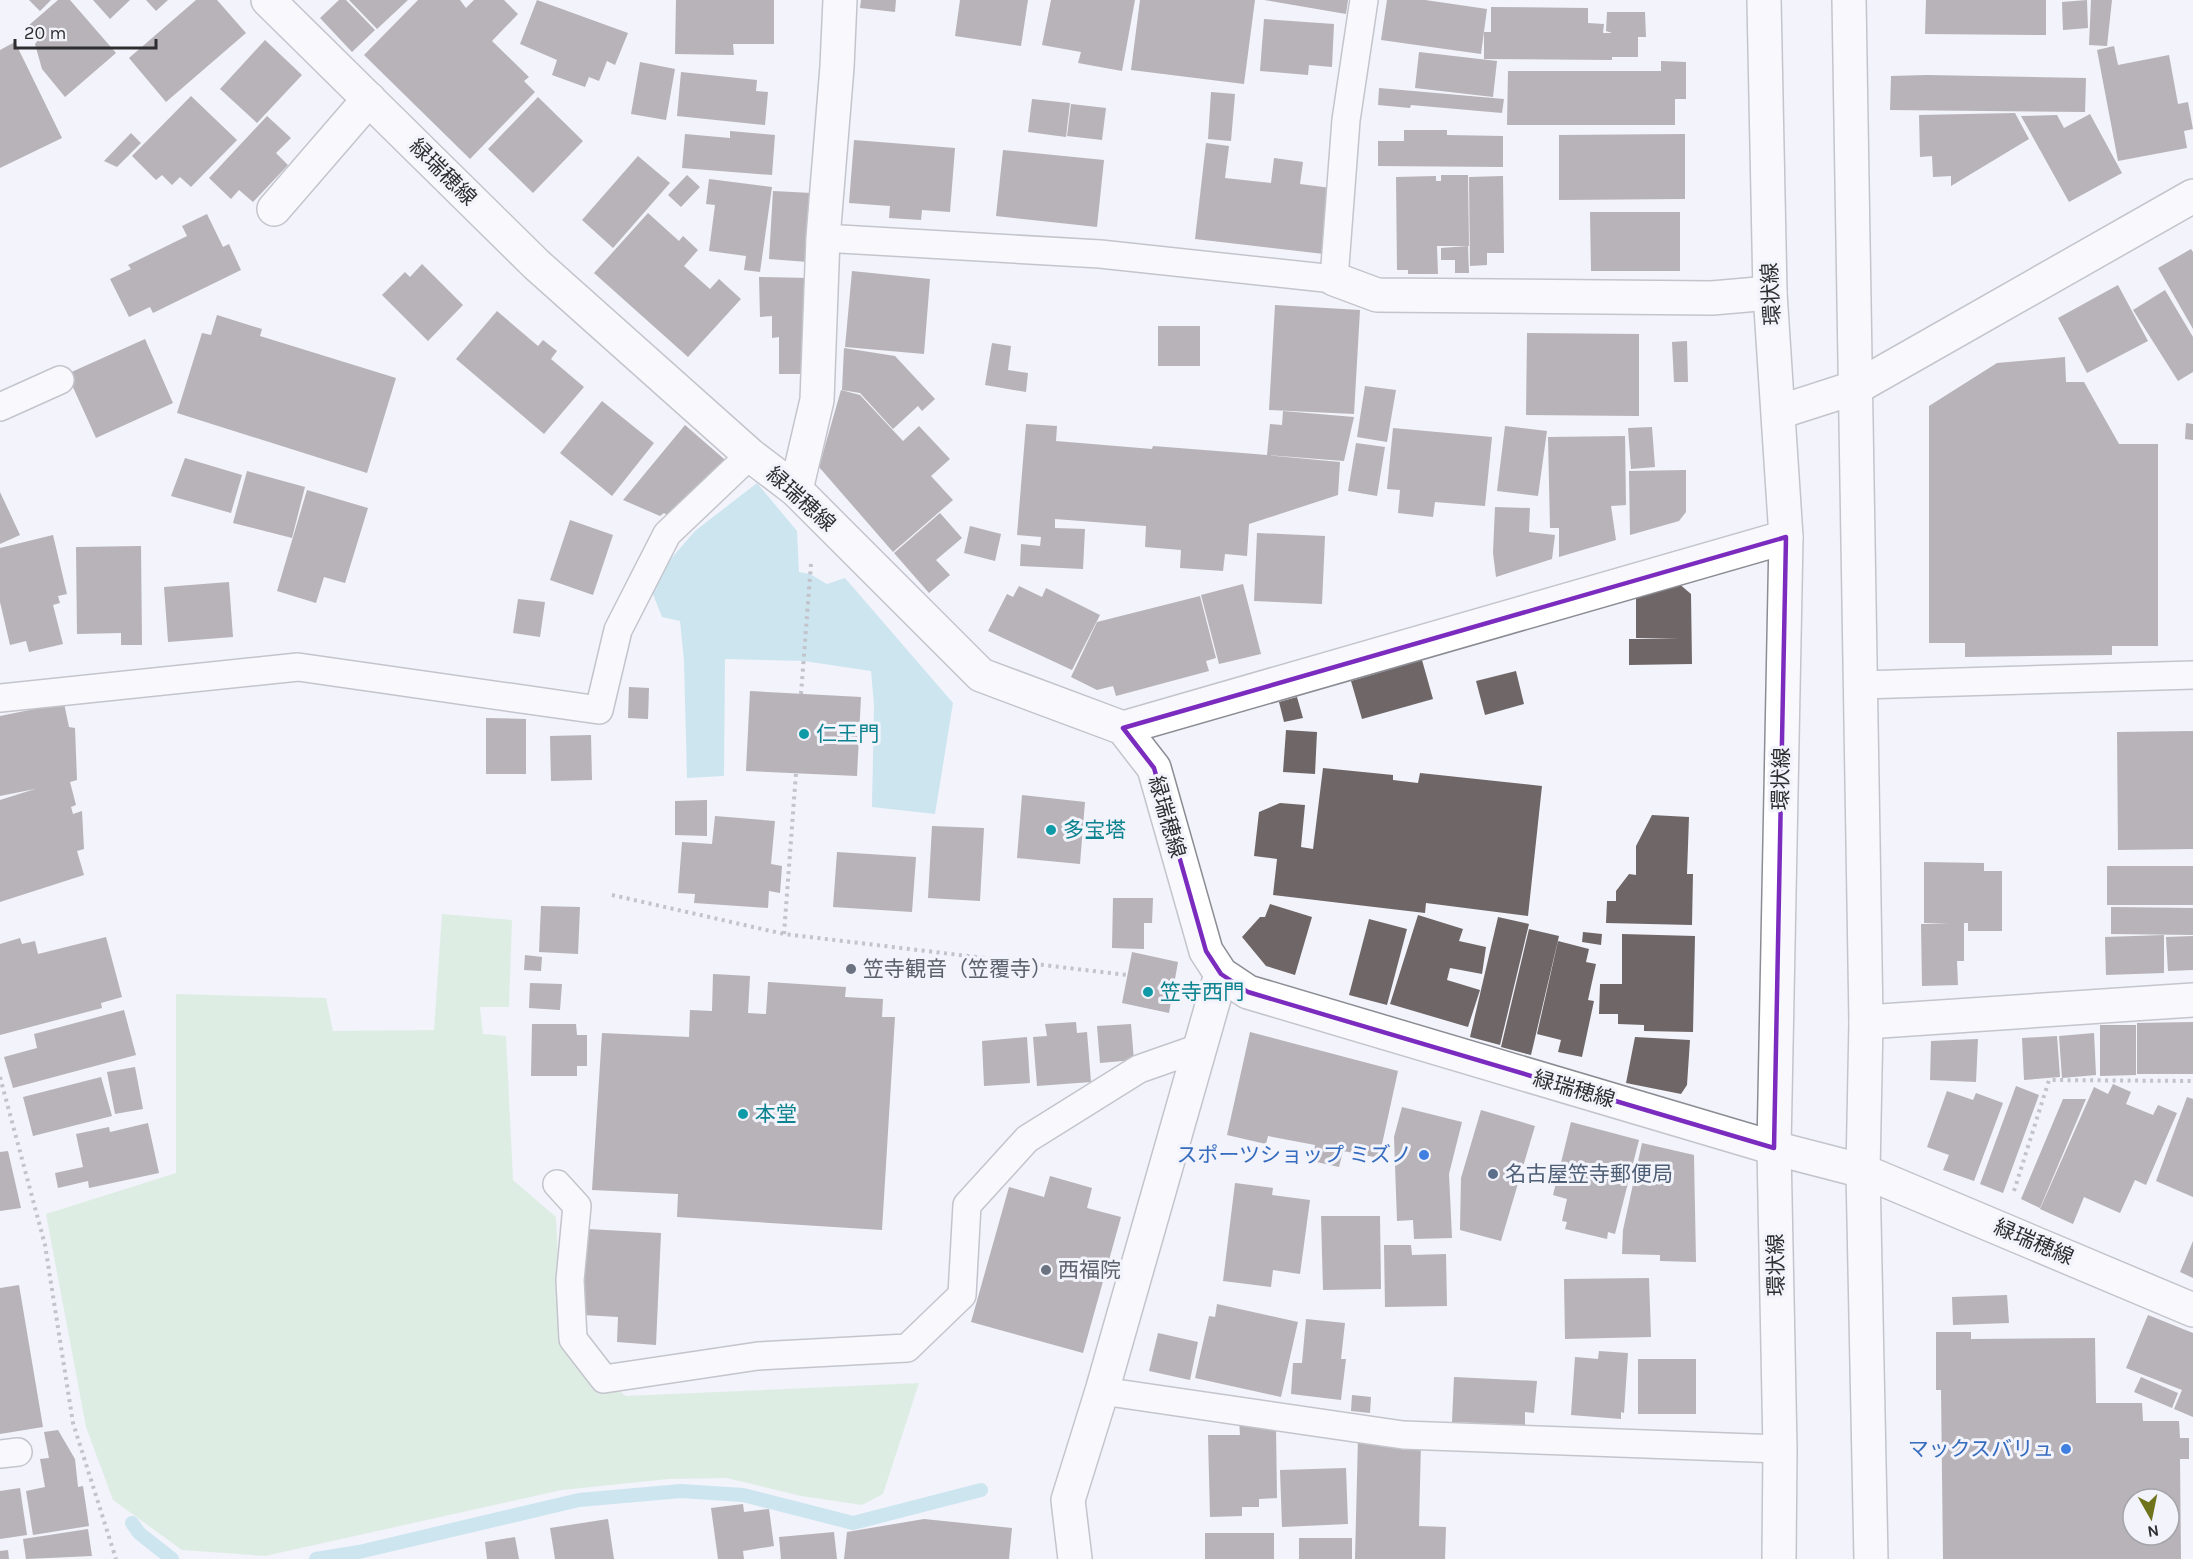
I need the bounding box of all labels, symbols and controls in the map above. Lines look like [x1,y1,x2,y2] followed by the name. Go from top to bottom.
[15,12,156,50] scale bar
[24,22,66,44] text: 20 m
[405,134,481,210] street label: 緑瑞穂線
[1757,262,1785,326] street label: 環状線
[762,462,840,536] street label: 緑瑞穂線
[816,722,879,746] place label: 仁王門
[797,727,811,741] marker: 仁王門
[1768,747,1794,811] street label: 環状線
[1144,773,1190,861] street label: 緑瑞穂線
[1063,818,1126,842] place label: 多宝塔
[1044,823,1058,837] marker: 多宝塔
[863,957,1052,981] place label: 笠寺観音（笠覆寺）
[844,962,858,976] marker: 笠寺観音（笠覆寺）
[1160,980,1244,1004] place label: 笠寺西門
[1141,985,1155,999] marker: 笠寺西門
[1530,1066,1618,1112] street label: 緑瑞穂線
[755,1102,797,1126] place label: 本堂
[736,1107,750,1121] marker: 本堂
[1176,1143,1412,1167] place label: スポーツショップ ミズノ
[1417,1148,1431,1162] marker: スポーツショップ ミズノ
[1505,1162,1673,1186] place label: 名古屋笠寺郵便局
[1486,1167,1500,1181] marker: 名古屋笠寺郵便局
[1991,1215,2077,1269] street label: 緑瑞穂線
[1763,1233,1789,1297] street label: 環状線
[1058,1258,1121,1282] place label: 西福院
[1039,1263,1053,1277] marker: 西福院
[1908,1437,2054,1461] place label: マックスバリュ
[2059,1442,2073,1456] marker: マックスバリュ
[2121,1487,2181,1547] north arrow
[2146,1521,2160,1542] text: N

